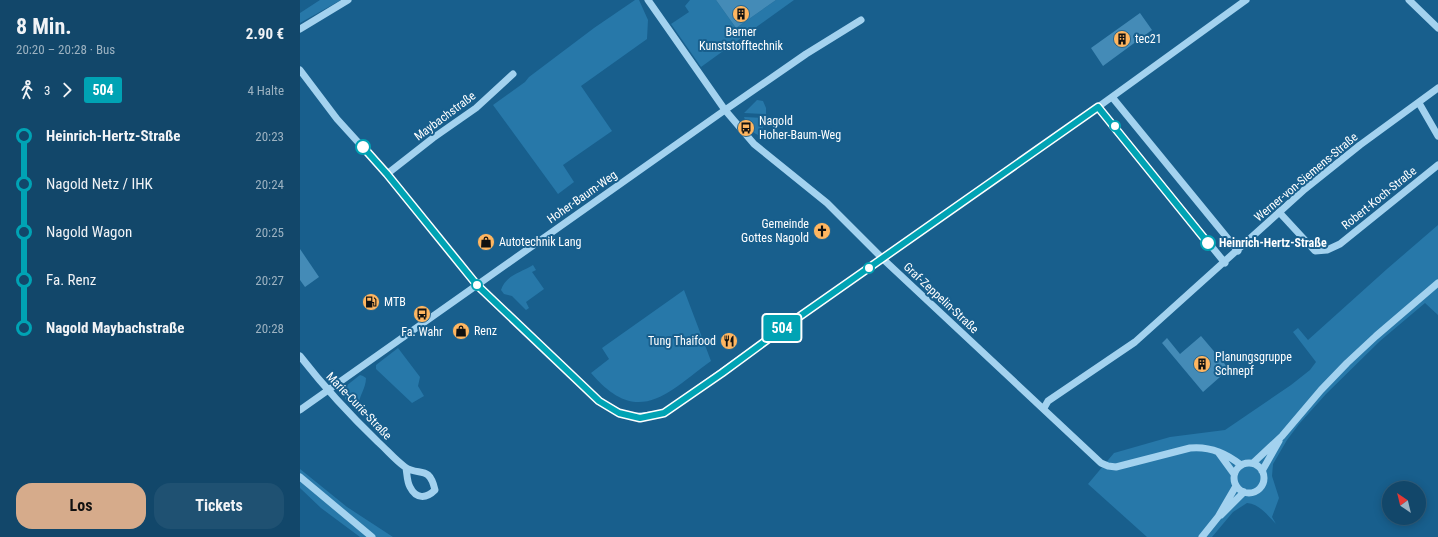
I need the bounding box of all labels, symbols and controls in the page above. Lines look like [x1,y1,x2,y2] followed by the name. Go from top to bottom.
[731,4,751,24] building icon: Berner Kunststofftechnik
[16,14,72,39] text: 8 Min.
[246,25,284,43] text: 2.90 €
[699,25,784,53] place label: Berner Kunststofftechnik
[1112,29,1132,49] building icon: tec21
[1135,32,1162,46] place label: tec21
[16,42,115,57] text: 20:20 – 20:28 · Bus
[16,79,38,101] icon: walk
[56,79,78,101] icon: forward
[92,82,114,98] text: 504
[44,83,50,98] text: 3
[247,83,284,98] text: 4 Halte
[412,88,479,144] street label: Maybachstraße
[759,114,841,142] place label: Nagold Hoher-Baum-Weg
[736,118,756,138] bus stop icon: Nagold Hoher-Baum-Weg
[1109,120,1121,132] unlabelled marker
[46,127,181,145] text: Heinrich-Hertz-Straße
[255,129,284,144] text: 20:23
[1252,129,1361,224] street label: Werner-von-Siemens-Straße
[355,139,371,155] unlabelled marker
[1339,163,1419,232] street label: Robert-Koch-Straße
[544,168,620,226] street label: Hoher-Baum-Weg
[46,175,153,193] text: Nagold Netz / IHK
[255,177,284,192] text: 20:24
[741,217,809,245] place label: Gemeinde Gottes Nagold
[812,221,832,241] church icon: Gemeinde Gottes Nagold
[46,223,132,241] text: Nagold Wagon
[255,225,284,240] text: 20:25
[476,232,496,252] shop icon: Autotechnik Lang
[499,235,582,249] place label: Autotechnik Lang
[1200,235,1216,251] marker: Heinrich-Hertz-Straße
[1219,236,1327,250] place label: Heinrich-Hertz-Straße
[901,260,982,337] street label: Graf-Zeppelin-Straße
[863,262,875,274] unlabelled marker
[46,271,96,289] text: Fa. Renz
[255,273,284,288] text: 20:27
[471,279,483,291] unlabelled marker
[361,292,381,312] fuel station icon: MTB
[384,295,406,309] place label: MTB
[412,304,432,324] bus stop icon: Fa. Wahr
[759,315,805,341] line badge: 504
[46,319,185,337] text: Nagold Maybachstraße
[771,320,793,336] text: 504
[255,321,284,336] text: 20:28
[451,321,471,341] shop icon: Renz
[474,324,497,338] place label: Renz
[401,325,443,339] place label: Fa. Wahr
[719,331,739,351] restaurant icon: Tung Thaifood
[648,334,716,348] place label: Tung Thaifood
[1215,350,1292,378] place label: Planungsgruppe Schnepf
[1192,354,1212,374] building icon: Planungsgruppe Schnepf
[323,369,395,443] street label: Marie-Curie-Straße
[1382,481,1426,525] north arrow
[1382,481,1426,525] map controls
[16,483,146,529] button: Los
[154,483,284,529] button: Tickets

